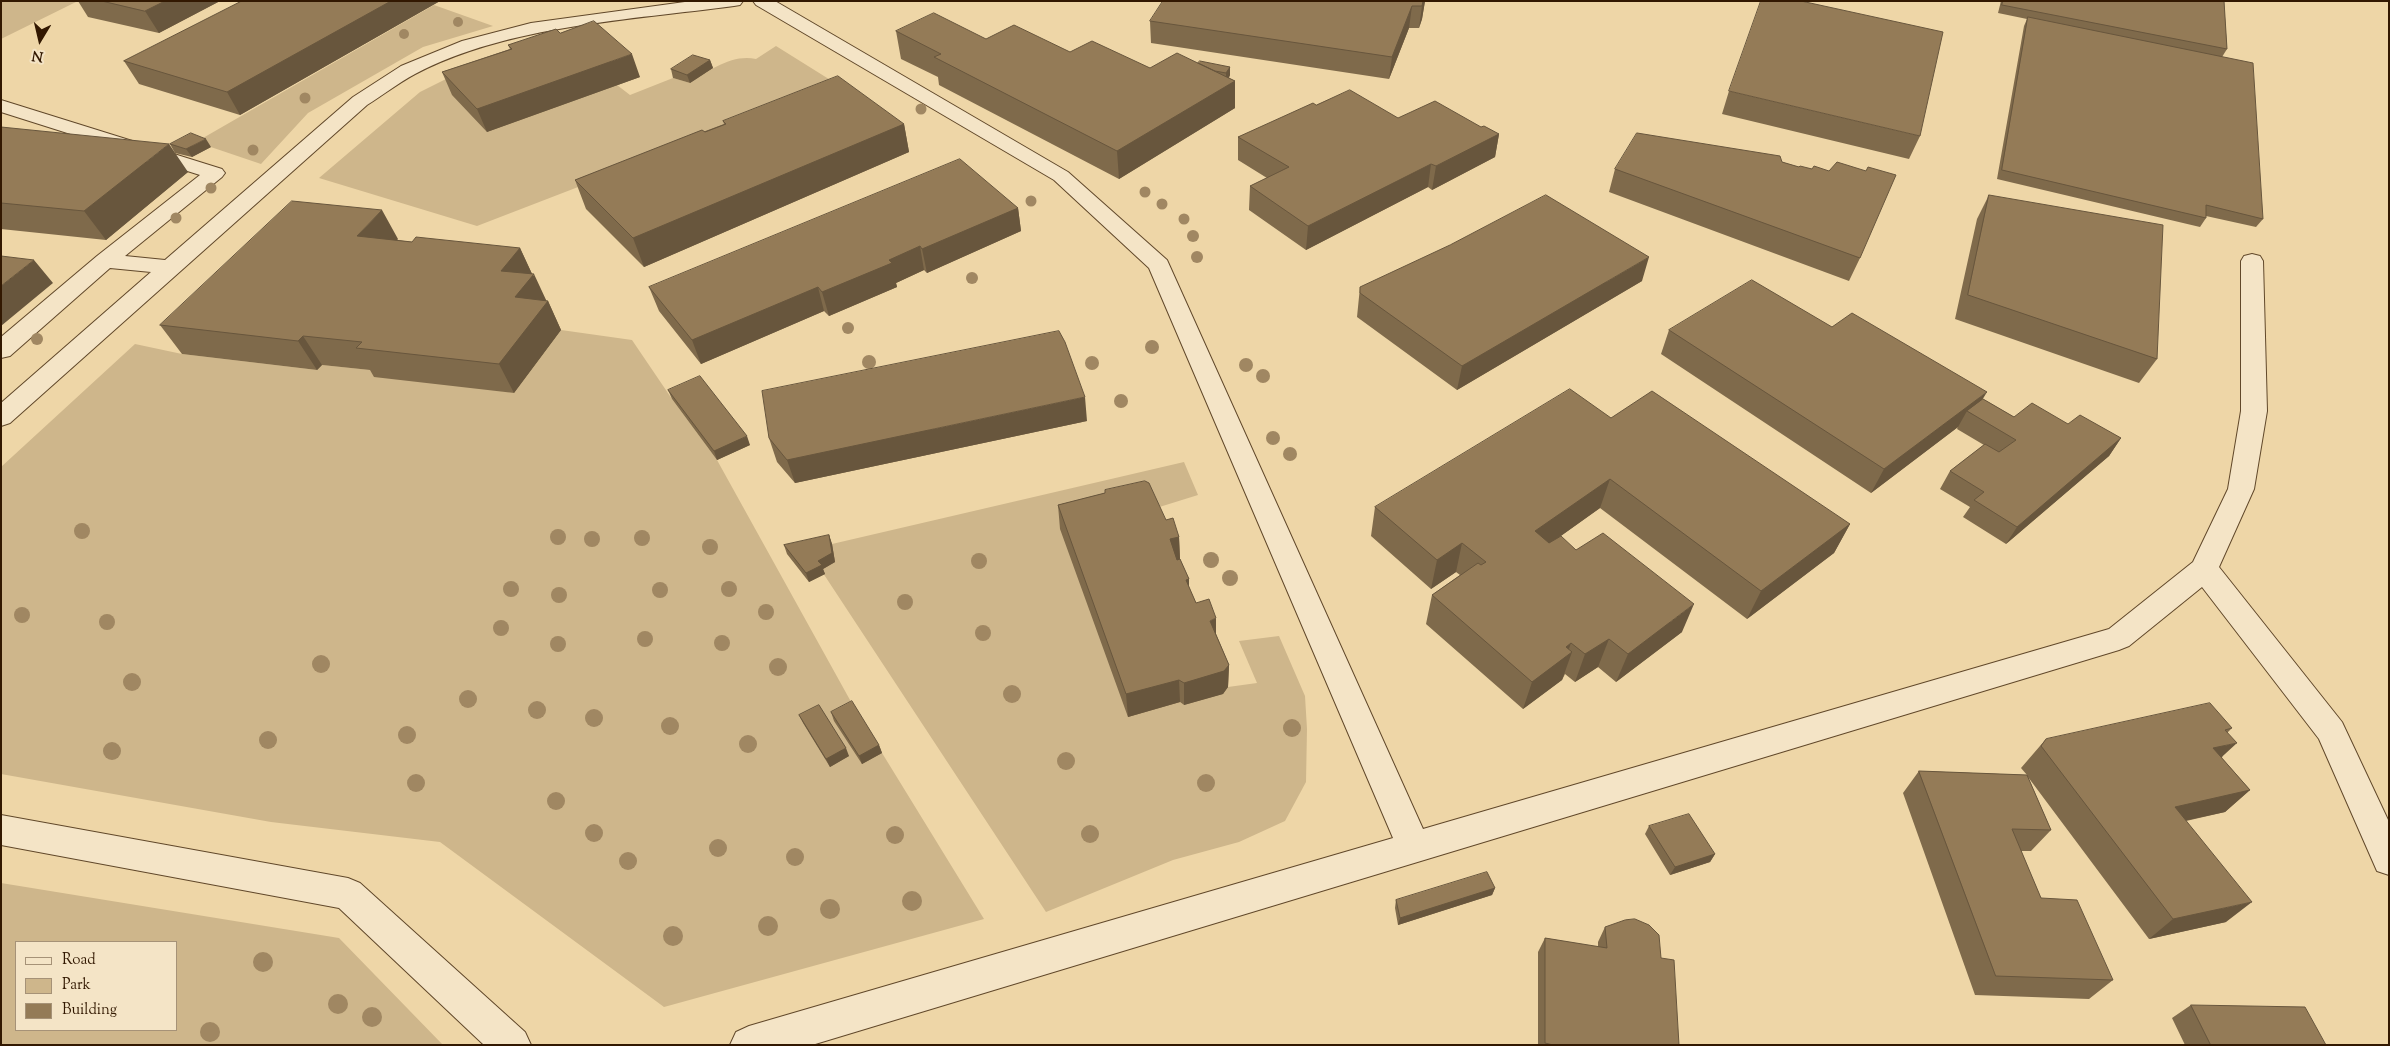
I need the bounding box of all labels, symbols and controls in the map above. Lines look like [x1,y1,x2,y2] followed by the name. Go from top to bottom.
[15,15,65,65] north arrow
[31,44,45,66] text: N
[15,941,178,1031] legend
[62,950,96,971] text: Road
[62,975,91,996] text: Park
[62,1000,117,1021] text: Building

